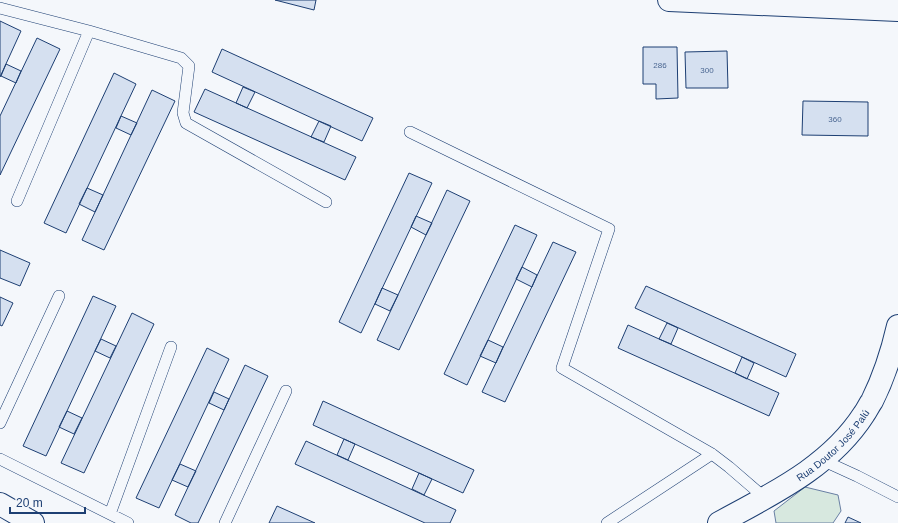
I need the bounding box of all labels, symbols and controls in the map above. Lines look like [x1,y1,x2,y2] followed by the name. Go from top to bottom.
[653,61,667,70] house number: 286
[700,66,714,75] house number: 300
[828,115,842,124] house number: 360
[794,408,871,483] street label: Rua Doutor José Palú
[10,489,85,515] scale bar
[16,496,43,510] text: 20 m

